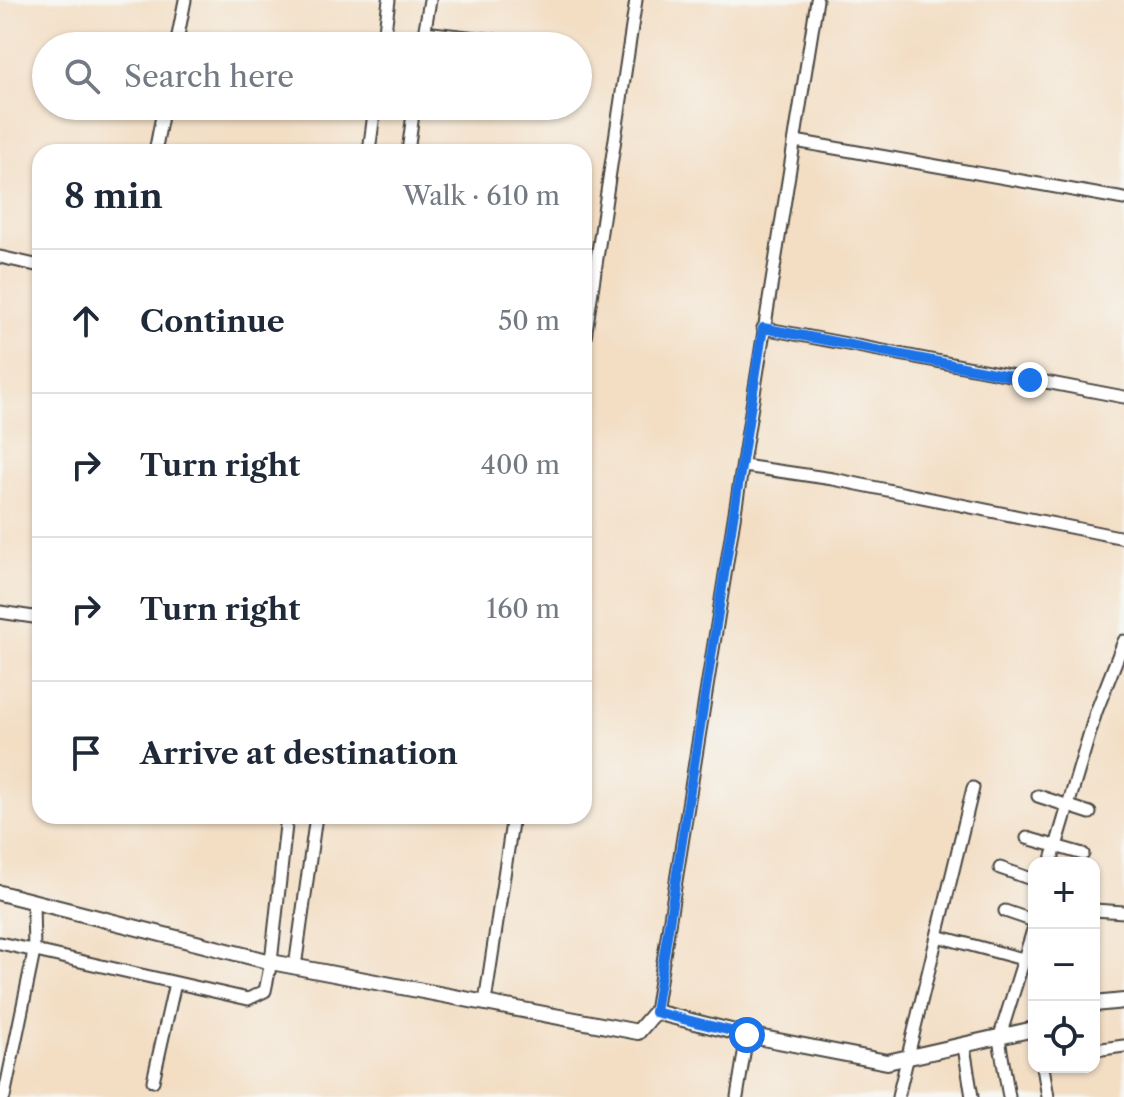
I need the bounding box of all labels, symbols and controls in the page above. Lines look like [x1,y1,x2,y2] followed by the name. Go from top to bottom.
[32,32,592,120] search box
[60,54,104,98] icon: search
[124,58,294,95] text: Search here
[64,175,163,217] text: 8 min
[403,180,560,212] text: Walk · 610 m
[64,299,108,343] icon: ahead
[140,303,285,340] text: Continue
[498,305,560,337] text: 50 m
[1012,362,1048,398] route end
[64,443,108,487] icon: right
[140,447,300,484] text: Turn right
[481,449,560,481] text: 400 m
[64,587,108,631] icon: right
[140,591,300,628] text: Turn right
[486,593,560,625] text: 160 m
[64,731,108,775] icon: arrive
[140,735,458,772] text: Arrive at destination
[1028,857,1100,1073] map controls
[1028,857,1100,929] button: +
[1028,929,1100,1001] button: −
[1028,1001,1100,1073] button: locate
[729,1017,765,1053] route start

